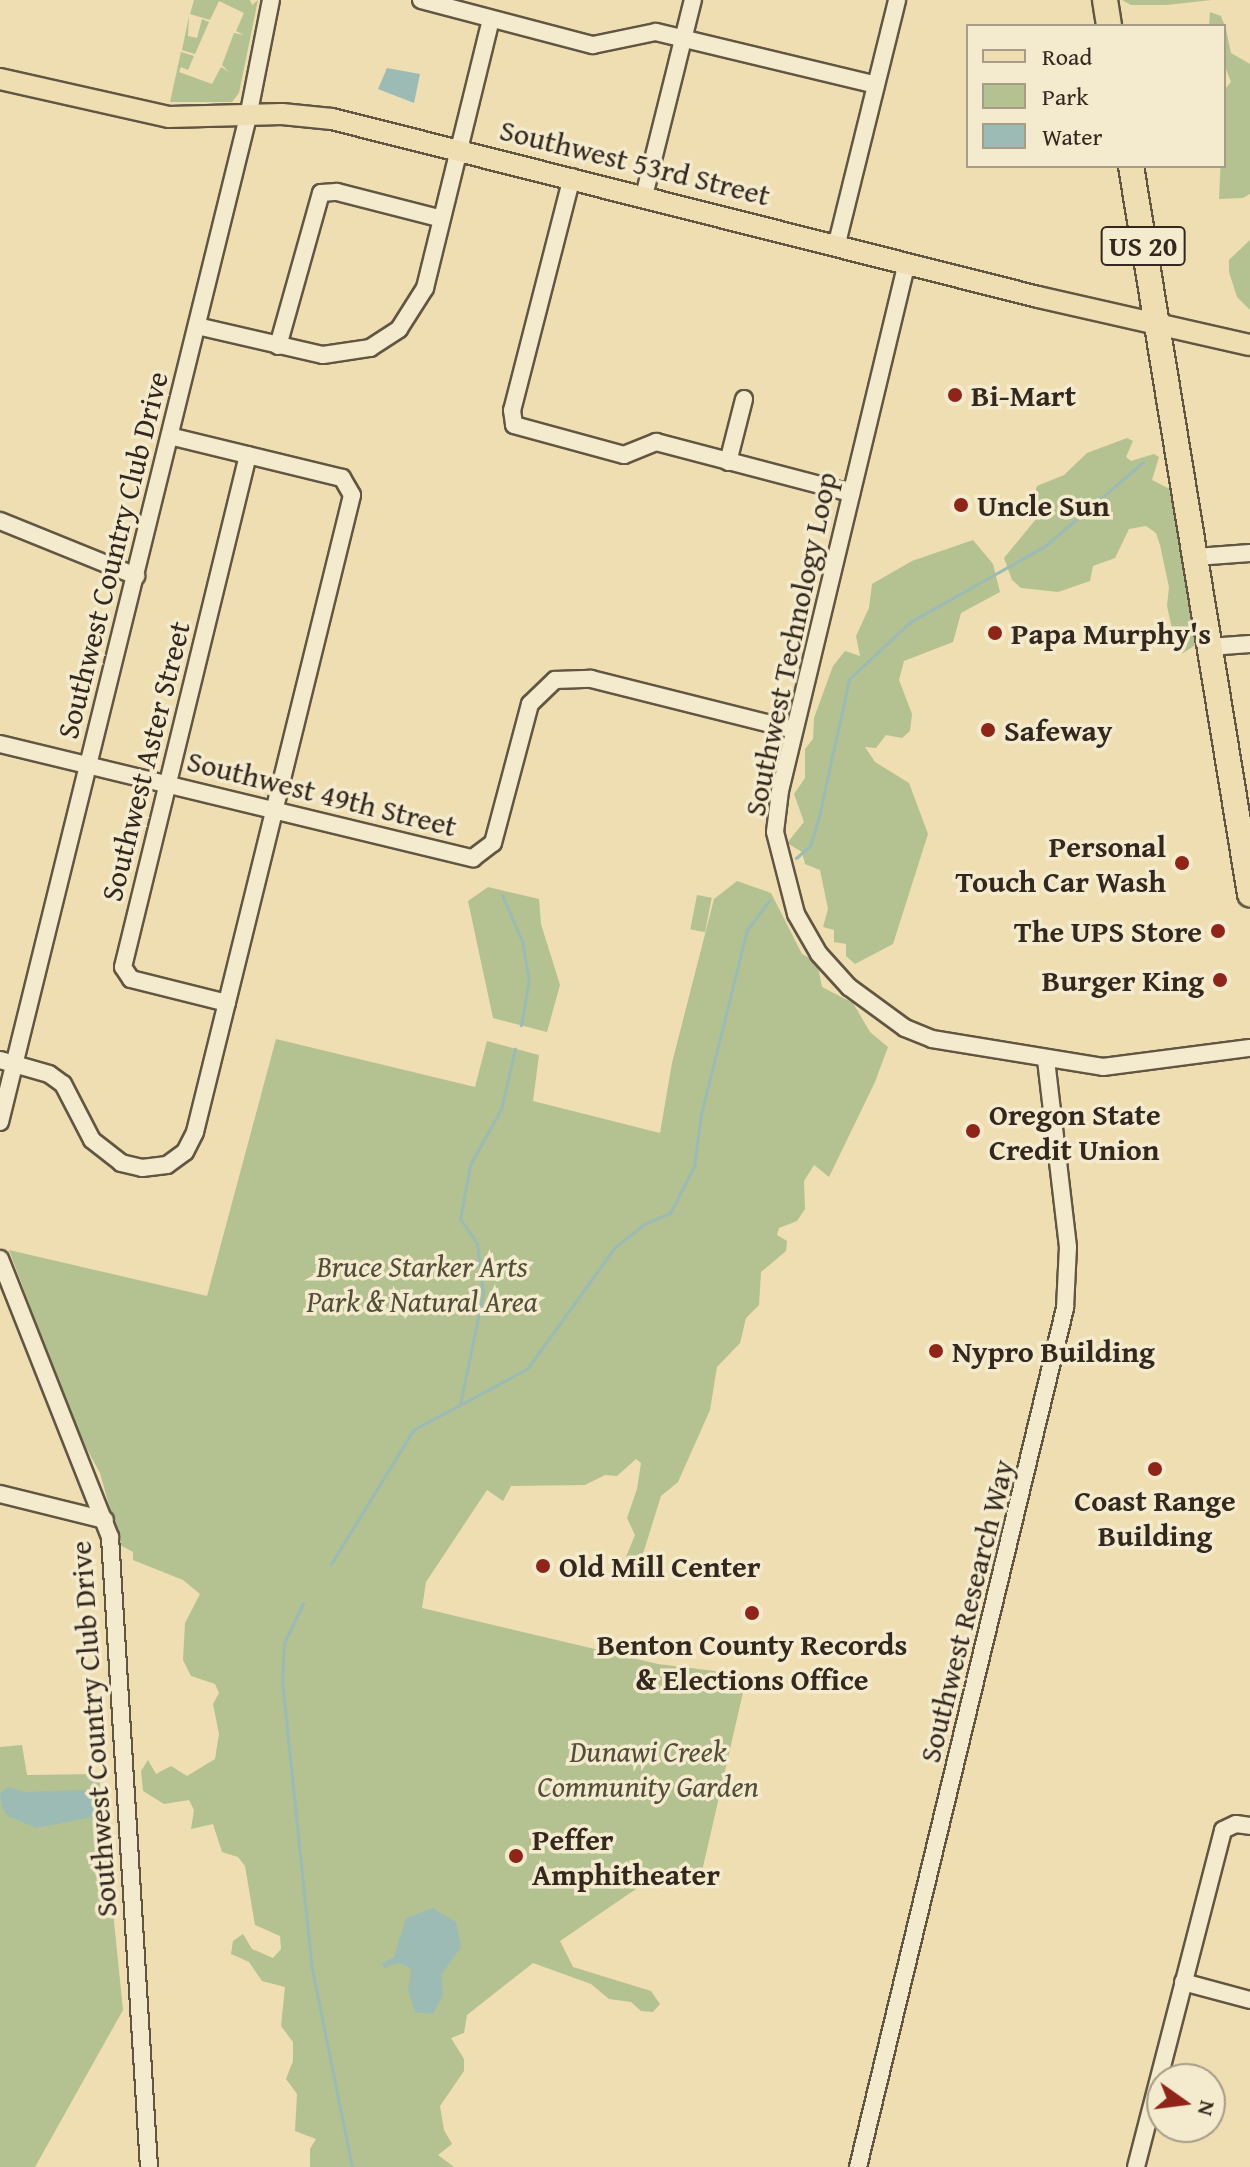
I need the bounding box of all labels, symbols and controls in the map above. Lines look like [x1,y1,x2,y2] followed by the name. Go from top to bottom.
[966,24,1226,168] legend
[1042,39,1092,74] text: Road
[1042,79,1088,114] text: Park
[496,111,774,213] street label: Southwest 53rd Street
[1042,119,1102,154] text: Water
[1099,222,1187,270] road number: US 20
[49,368,175,742] street label: Southwest Country Club Drive
[971,377,1076,413] place label: Bi-Mart
[946,386,964,404] marker: Bi-Mart
[736,469,844,819] street label: Southwest Technology Loop
[977,487,1110,523] place label: Uncle Sun
[952,496,970,514] marker: Uncle Sun
[1011,615,1211,651] place label: Papa Murphy's
[93,617,197,905] street label: Southwest Aster Street
[986,624,1004,642] marker: Papa Murphy's
[1004,712,1112,748] place label: Safeway
[979,721,997,739] marker: Safeway
[184,742,460,844] street label: Southwest 49th Street
[956,828,1166,898] place label: Personal Touch Car Wash
[1173,854,1191,872] marker: Personal Touch Car Wash
[1014,913,1202,949] place label: The UPS Store
[1209,922,1227,940] marker: The UPS Store
[1042,962,1204,998] place label: Burger King
[1211,971,1229,989] marker: Burger King
[989,1096,1161,1166] place label: Oregon State Credit Union
[964,1122,982,1140] marker: Oregon State Credit Union
[306,1248,538,1318] park label: Bruce Starker Arts Park & Natural Area
[952,1333,1155,1369] place label: Nypro Building
[927,1342,945,1360] marker: Nypro Building
[911,1456,1021,1766] street label: Southwest Research Way
[1146,1460,1164,1478] marker: Coast Range Building
[1074,1482,1236,1552] place label: Coast Range Building
[62,1540,124,1918] street label: Southwest Country Club Drive
[559,1548,761,1584] place label: Old Mill Center
[534,1557,552,1575] marker: Old Mill Center
[743,1604,761,1622] marker: Benton County Records & Elections Office
[597,1626,907,1696] place label: Benton County Records & Elections Office
[537,1733,759,1804] park label: Dunawi Creek Community Garden
[532,1821,720,1892] place label: Peffer Amphitheater
[507,1847,525,1865] marker: Peffer Amphitheater
[1146,2063,1226,2143] north arrow
[1190,2097,1225,2119] text: N

